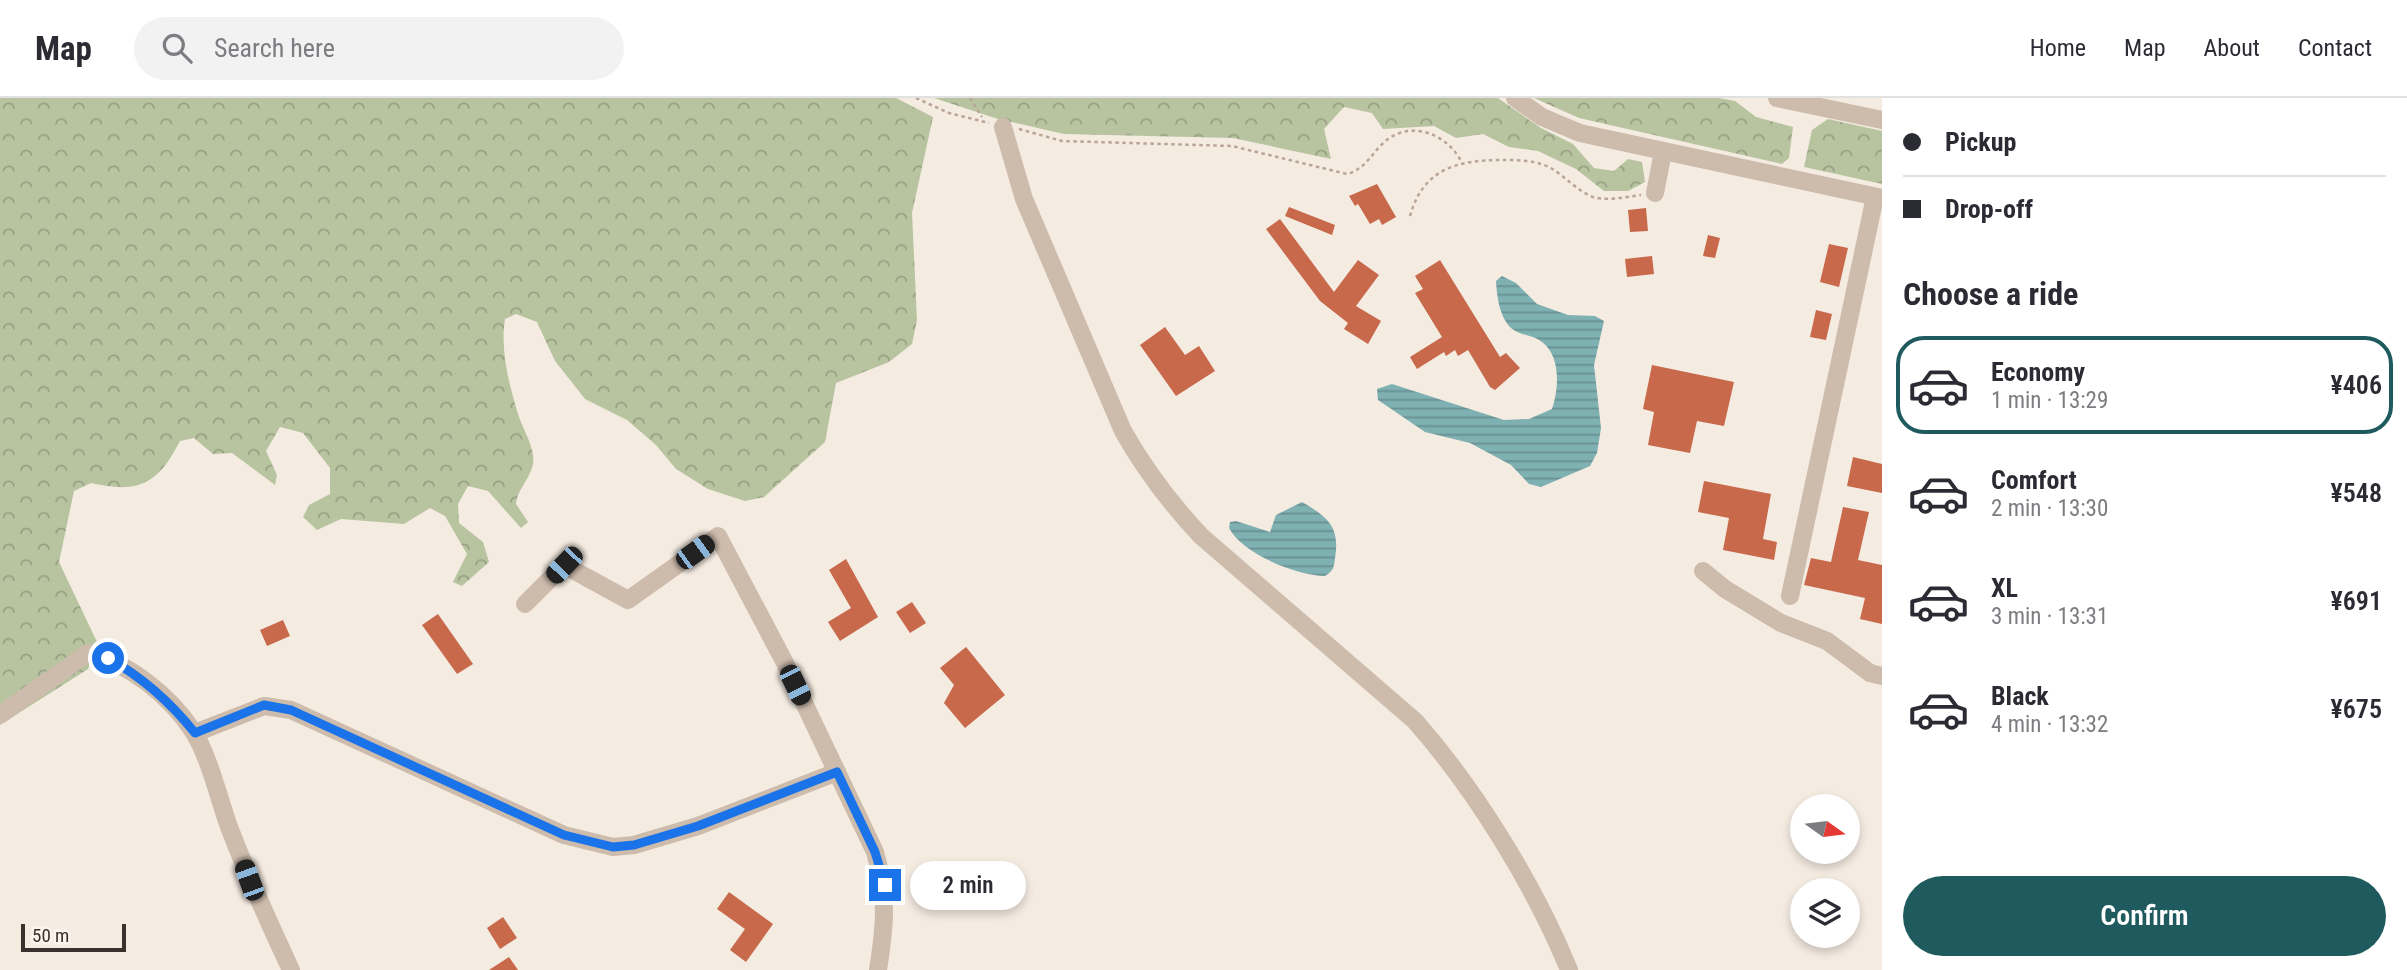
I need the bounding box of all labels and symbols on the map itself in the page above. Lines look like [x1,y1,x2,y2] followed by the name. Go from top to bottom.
[672,531,719,573] car
[542,543,587,587] car
[92,642,124,674] route start
[777,662,814,708] car
[1790,794,1860,864] north arrow
[232,857,267,903] car
[910,860,1025,910] callout: 2 min
[869,869,901,901] route end
[21,921,126,953] scale bar

